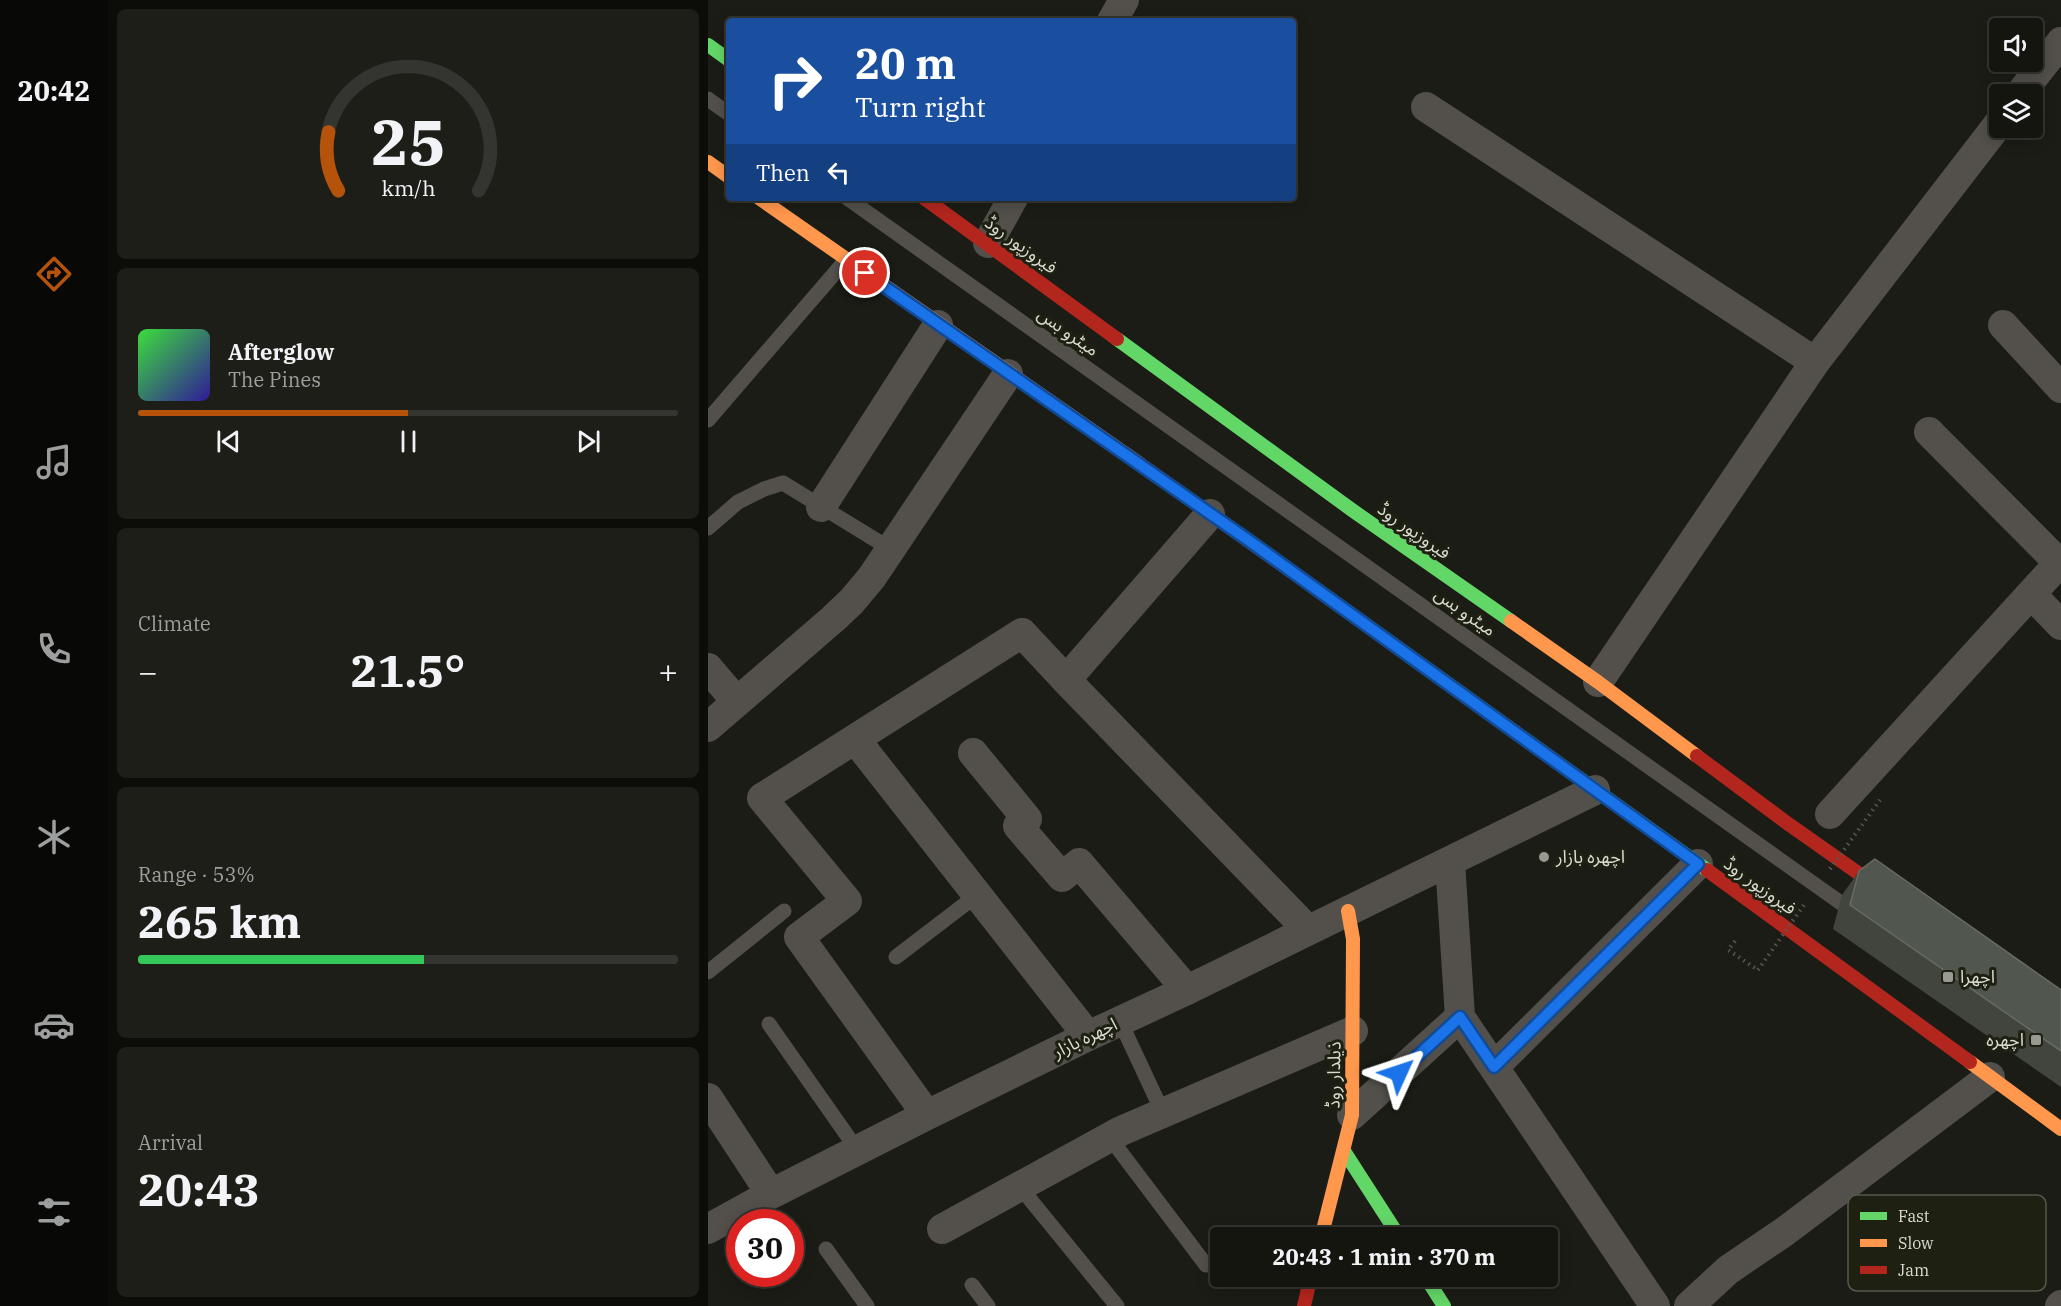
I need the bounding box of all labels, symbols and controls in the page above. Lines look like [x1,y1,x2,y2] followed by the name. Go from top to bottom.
[1989,18,2043,138] map controls
[1989,18,2043,72] button: sound
[855,36,956,91] text: 20 m
[756,42,834,120] icon: right
[18,73,90,108] text: 20:42
[1989,84,2043,138] button: layers
[855,89,986,124] text: Turn right
[371,101,445,182] text: 25
[822,156,855,189] icon: left
[756,158,810,187] text: Then
[381,175,435,203] text: km/h
[981,211,1062,279] street label: فیروزپور روڈ
[839,247,890,298] pin
[33,253,75,295] icon: directions
[848,256,881,289] icon: arrive
[1033,302,1104,361] street label: میٹرو بس
[228,337,335,366] text: Afterglow
[228,366,321,393] text: The Pines
[212,425,245,458] icon: previous
[392,425,425,458] icon: pause
[572,425,605,458] icon: next
[33,441,75,483] icon: music
[1373,497,1455,564] street label: فیروزپور روڈ
[1430,582,1501,641] street label: میٹرو بس
[138,610,211,637] text: Climate
[33,628,75,670] icon: phone
[351,641,465,699] text: 21.5°
[138,650,158,693] text: −
[658,650,678,693] text: +
[33,816,75,858] icon: climate
[1555,845,1625,868] place label: اچھرہ بازار
[1537,850,1551,864] marker: اچھرہ بازار
[1720,852,1801,920] street label: فیروزپور روڈ
[138,861,255,888] text: Range · 53%
[138,892,301,950] text: 265 km
[1960,965,1995,988] place label: اچھرا
[1941,970,1955,984] marker: اچھرا
[33,1004,75,1046] icon: car
[1048,1012,1121,1064] street label: اچھرہ بازار
[1986,1028,2024,1051] place label: اچھرہ
[2029,1033,2043,1047] marker: اچھرہ
[1321,1041,1346,1109] street label: ذیلدار روڈ
[1367,1041,1431,1105] position arrow
[138,1129,203,1156] text: Arrival
[138,1160,260,1218] text: 20:43
[33,1191,75,1233] icon: filters
[1848,1195,2046,1291] legend
[1898,1206,1930,1226] text: Fast
[726,1209,804,1287] speed limit sign: 30
[1898,1233,1934,1253] text: Slow
[1272,1242,1496,1271] text: 20:43 · 1 min · 370 m
[1898,1260,1929,1280] text: Jam

